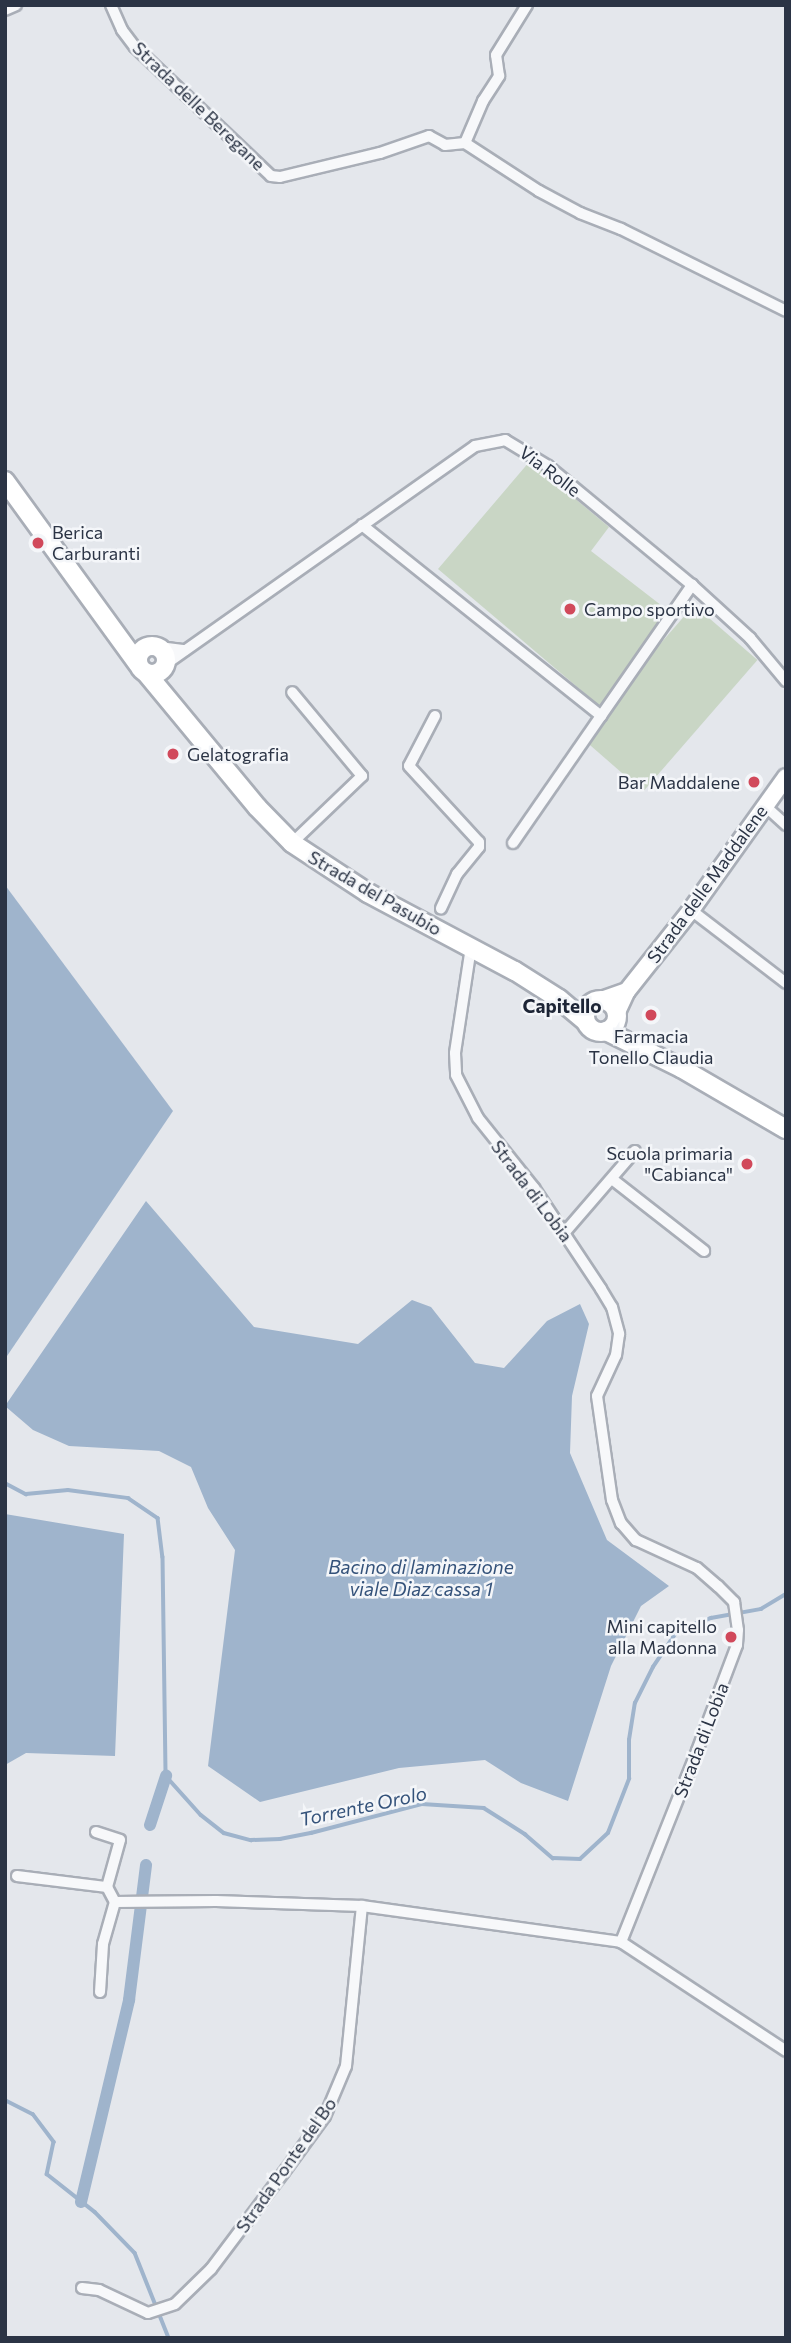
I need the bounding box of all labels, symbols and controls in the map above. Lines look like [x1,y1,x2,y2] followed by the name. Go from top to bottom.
[128,37,270,175] street label: Strada delle Beregane
[515,441,585,501] street label: Via Rolle
[52,522,140,564] place label: Berica Carburanti
[30,535,46,551] marker: Berica Carburanti
[584,598,715,620] place label: Campo sportivo
[562,601,578,617] marker: Campo sportivo
[187,743,289,765] place label: Gelatografia
[165,746,181,762] marker: Gelatografia
[618,771,740,793] place label: Bar Maddalene
[746,774,762,790] marker: Bar Maddalene
[642,801,772,967] street label: Strada delle Maddalene
[305,846,445,940] street label: Strada del Pasubio
[522,995,602,1017] district label: Capitello
[643,1007,659,1023] marker: Farmacia Tonello Claudia
[589,1026,713,1068] place label: Farmacia Tonello Claudia
[487,1136,577,1246] street label: Strada di Lobia
[606,1143,733,1186] place label: Scuola primaria "Cabianca"
[739,1156,755,1172] marker: Scuola primaria "Cabianca"
[328,1556,514,1600] water label: Bacino di laminazione viale Diaz cassa 1
[607,1616,717,1658] place label: Mini capitello alla Madonna
[723,1629,739,1645] marker: Mini capitello alla Madonna
[669,1679,733,1801] street label: Strada di Lobia
[297,1781,429,1831] water label: Torrente Orolo
[231,2093,341,2237] street label: Strada Ponte del Bo

